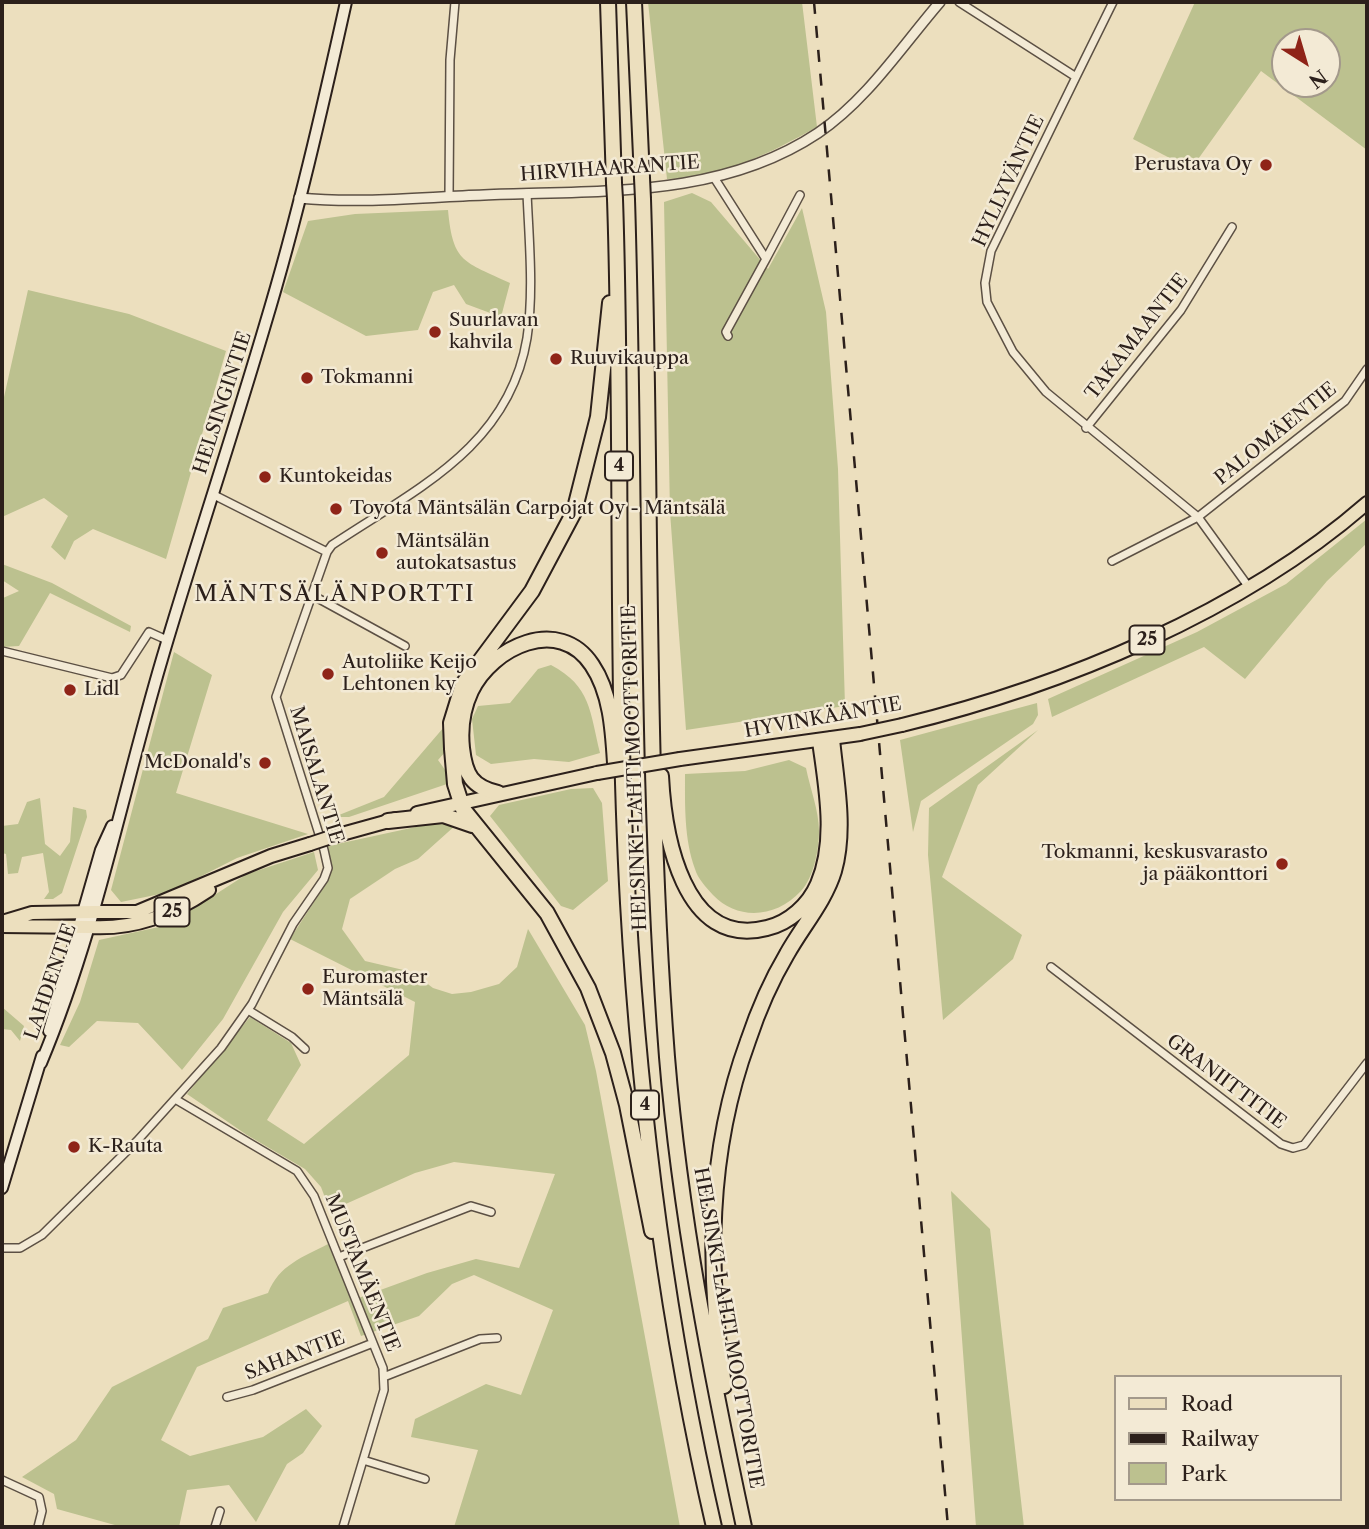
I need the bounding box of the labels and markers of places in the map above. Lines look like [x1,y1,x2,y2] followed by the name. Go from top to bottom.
[1134,154,1252,176] place label: Perustava Oy
[1258,157,1274,173] marker: Perustava Oy
[449,310,539,354] place label: Suurlavan kahvila
[427,324,443,340] marker: Suurlavan kahvila
[570,348,689,370] place label: Ruuvikauppa
[548,351,564,367] marker: Ruuvikauppa
[321,367,413,389] place label: Tokmanni
[299,370,315,386] marker: Tokmanni
[279,466,392,488] place label: Kuntokeidas
[257,469,273,485] marker: Kuntokeidas
[350,498,726,520] place label: Toyota Mäntsälän Carpojat Oy - Mäntsälä
[328,501,344,517] marker: Toyota Mäntsälän Carpojat Oy - Mäntsälä
[396,531,517,575] place label: Mäntsälän autokatsastus
[374,545,390,561] marker: Mäntsälän autokatsastus
[342,652,477,696] place label: Autoliike Keijo Lehtonen ky
[320,666,336,682] marker: Autoliike Keijo Lehtonen ky
[84,679,119,701] place label: Lidl
[62,682,78,698] marker: Lidl
[144,752,251,774] place label: McDonald's
[257,755,273,771] marker: McDonald's
[1041,842,1268,886] place label: Tokmanni, keskusvarasto ja pääkonttori
[1274,856,1290,872] marker: Tokmanni, keskusvarasto ja pääkonttori
[322,967,427,1011] place label: Euromaster Mäntsälä
[300,981,316,997] marker: Euromaster Mäntsälä
[88,1136,163,1158] place label: K-Rauta
[66,1139,82,1155] marker: K-Rauta

